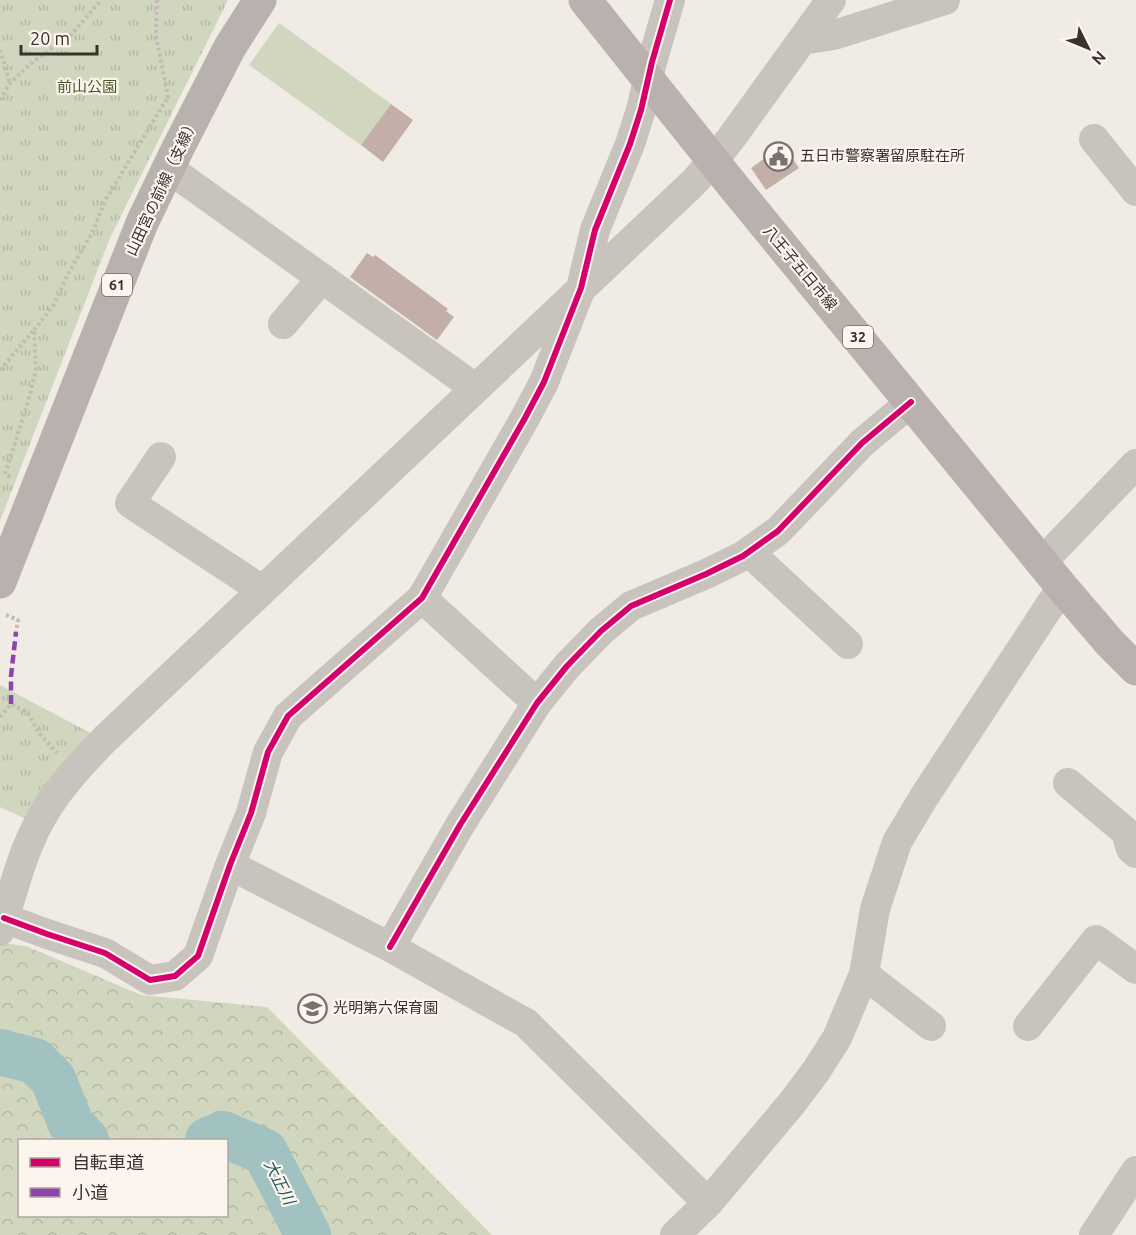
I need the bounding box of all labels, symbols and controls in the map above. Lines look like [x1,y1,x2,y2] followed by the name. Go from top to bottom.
[21,18,98,56] scale bar
[1058,18,1118,78] north arrow
[30,28,70,48] text: 20 m
[1088,48,1110,69] text: N
[57,78,117,95] park label: 前山公園
[122,115,201,258] street label: 山田宮の前線（支線）
[763,140,795,172] public building icon: 五日市警察署留原駐在所
[800,147,965,164] place label: 五日市警察署留原駐在所
[760,222,841,313] street label: 八王子五日市線
[102,274,132,296] road number: 61
[843,326,873,348] road number: 32
[296,992,328,1024] school or university icon: 光明第六保育園
[333,999,438,1016] place label: 光明第六保育園
[18,1139,228,1217] legend
[72,1152,144,1172] text: 自転車道
[261,1157,300,1209] water label: 大正川
[72,1182,108,1202] text: 小道

